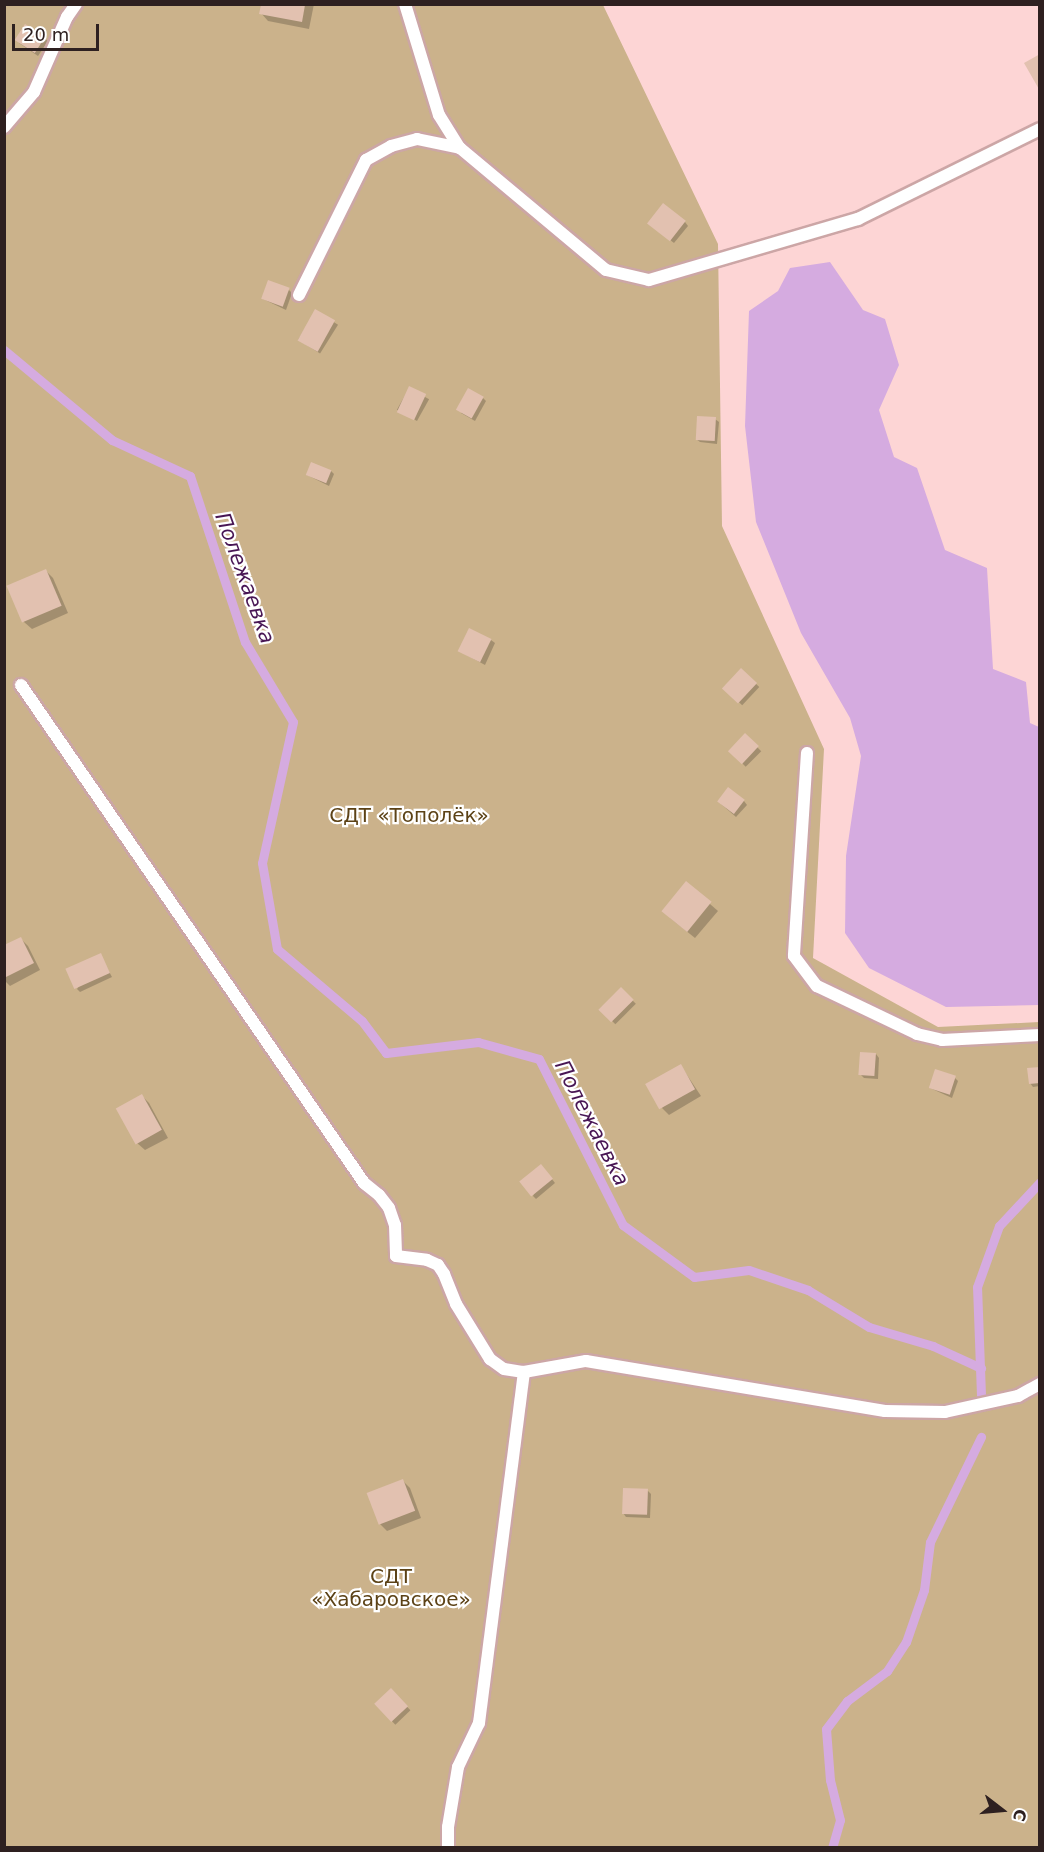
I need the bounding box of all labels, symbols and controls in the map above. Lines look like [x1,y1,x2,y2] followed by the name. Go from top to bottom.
[15,12,102,50] scale bar
[23,24,69,45] text: 20 m
[210,509,280,647] water label: Полежаевка
[329,803,489,827] park label: СДТ «Тополёк»
[550,1056,634,1190] water label: Полежаевка
[311,1564,471,1611] park label: СДТ «Хабаровское»
[972,1780,1032,1840] north arrow
[1009,1807,1031,1823] text: С

